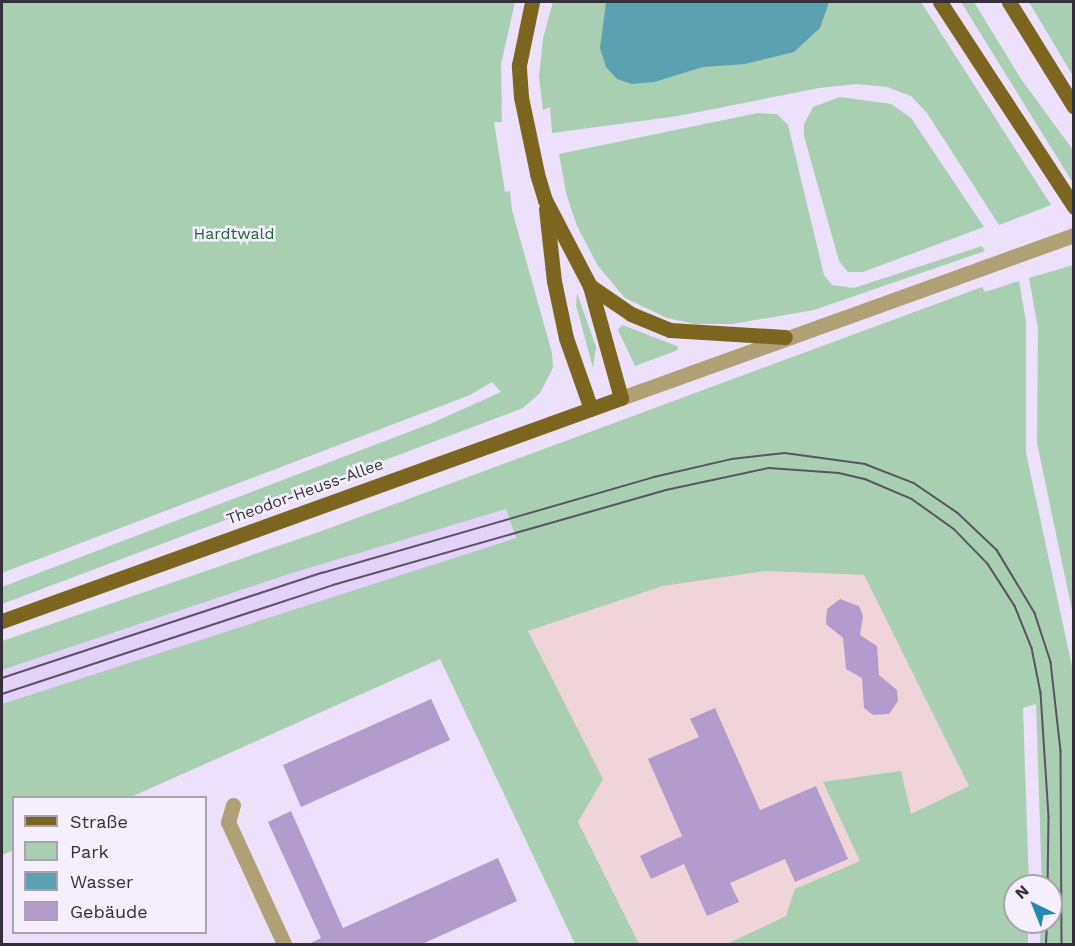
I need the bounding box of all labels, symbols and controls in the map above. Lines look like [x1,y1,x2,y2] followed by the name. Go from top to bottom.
[194,224,274,244] park label: Hardtwald
[224,455,386,529] street label: Theodor-Heuss-Allee
[12,796,207,934] legend
[70,811,128,832] text: Straße
[70,841,109,862] text: Park
[70,871,133,892] text: Wasser
[1003,874,1063,934] north arrow
[1011,881,1033,903] text: N
[70,901,148,922] text: Gebäude

